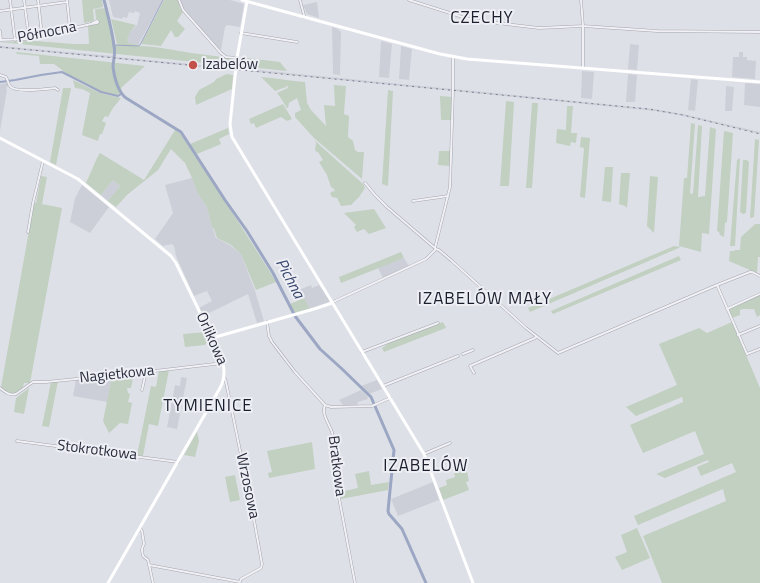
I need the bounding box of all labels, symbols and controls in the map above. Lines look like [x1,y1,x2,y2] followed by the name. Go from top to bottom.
[450,9,514,29] district label: CZECHY
[16,18,78,48] street label: Północna
[202,56,258,74] place label: Izabelów
[187,59,199,71] marker: Izabelów
[271,256,307,302] water label: Pichna
[418,290,552,310] district label: IZABELÓW MAŁY
[191,310,231,368] street label: Orlikowa
[79,362,155,388] street label: Nagietkowa
[163,397,253,417] district label: TYMIENICE
[323,435,349,497] street label: Bratkowa
[56,437,138,465] street label: Stokrotkowa
[231,452,263,520] street label: Wrzosowa
[383,457,469,477] district label: IZABELÓW

